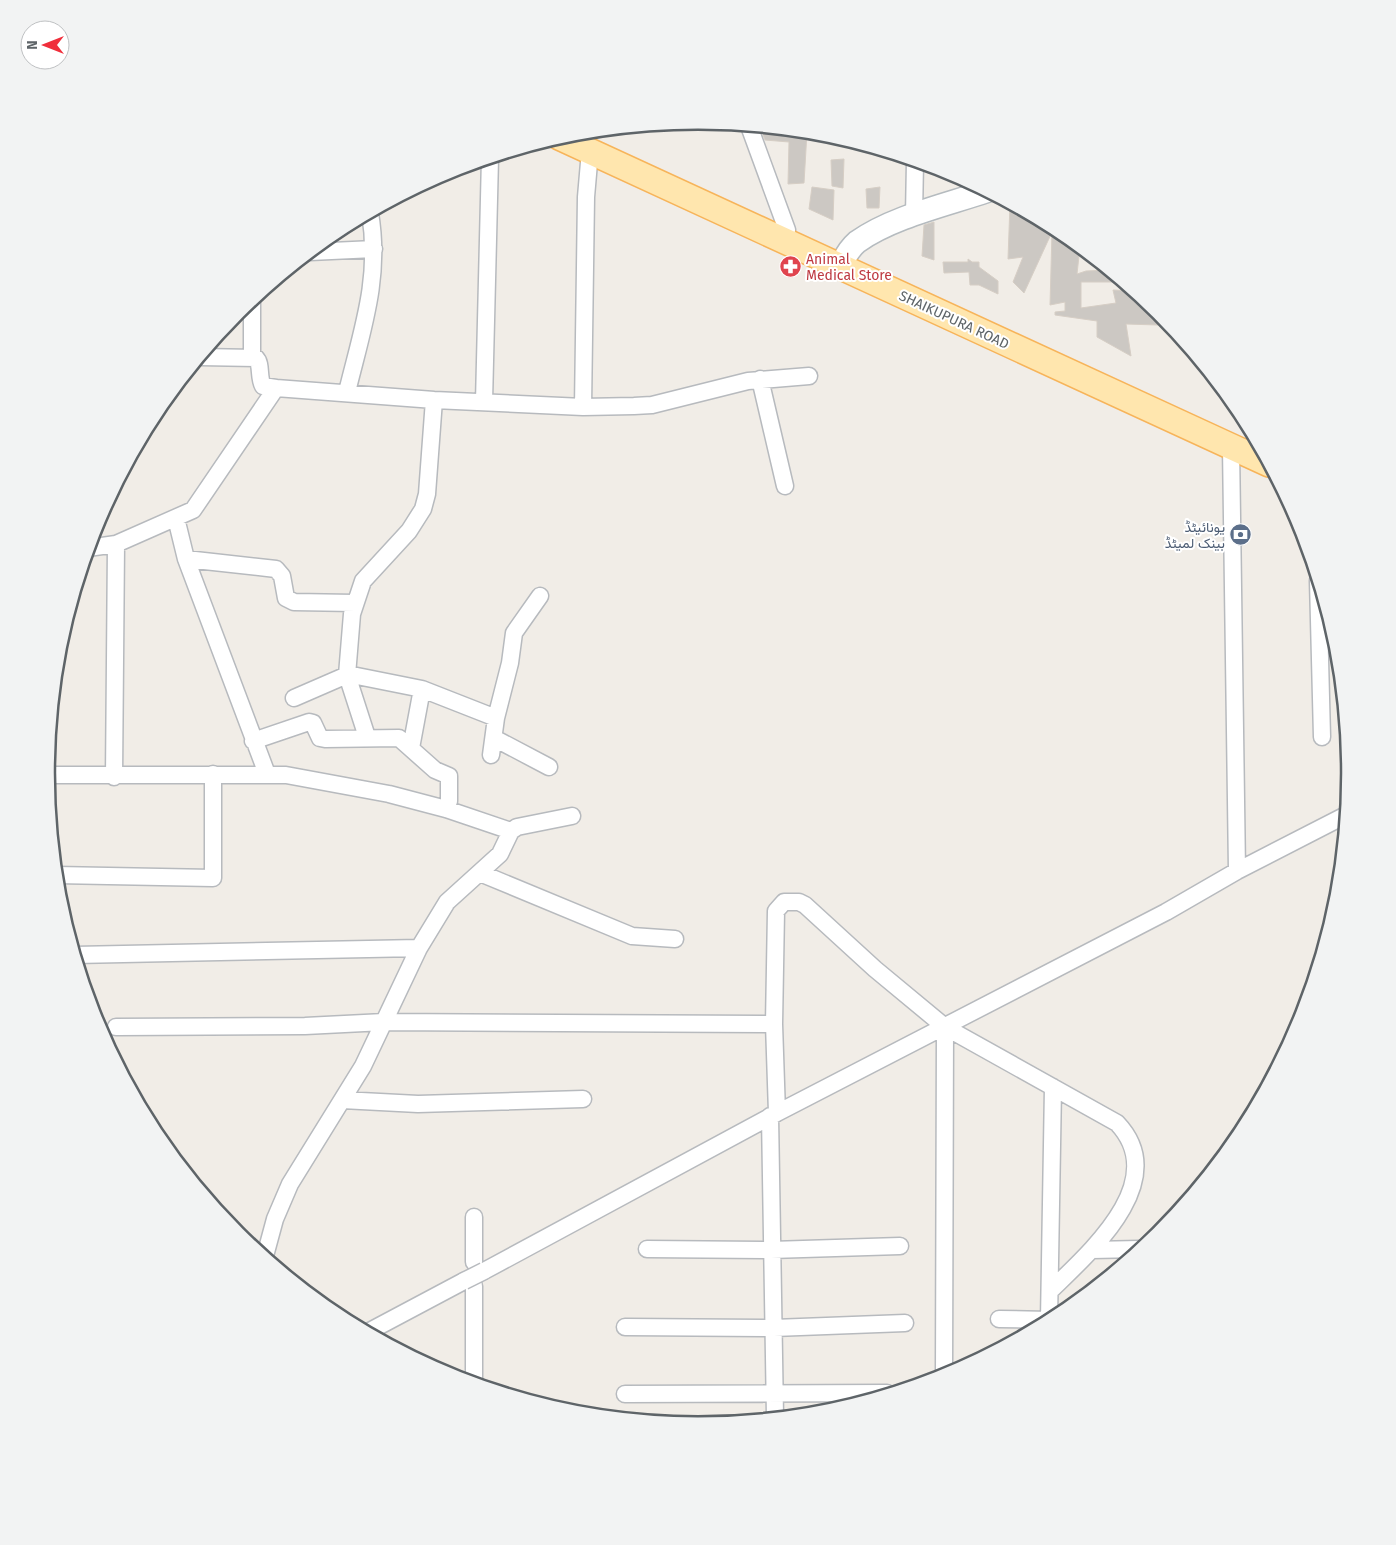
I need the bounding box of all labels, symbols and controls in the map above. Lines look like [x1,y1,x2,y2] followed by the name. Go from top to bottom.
[20,20,70,70] north arrow
[24,40,41,50] text: N
[806,251,892,284] place label: Animal Medical Store
[778,255,802,279] pharmacy icon: Animal Medical Store
[896,287,1012,353] street label: SHAIKUPURA ROAD
[1165,519,1225,552] place label: یونائیٹڈ بینک لمیٹڈ
[1229,523,1253,547] bank icon: یونائیٹڈ بینک لمیٹڈ

